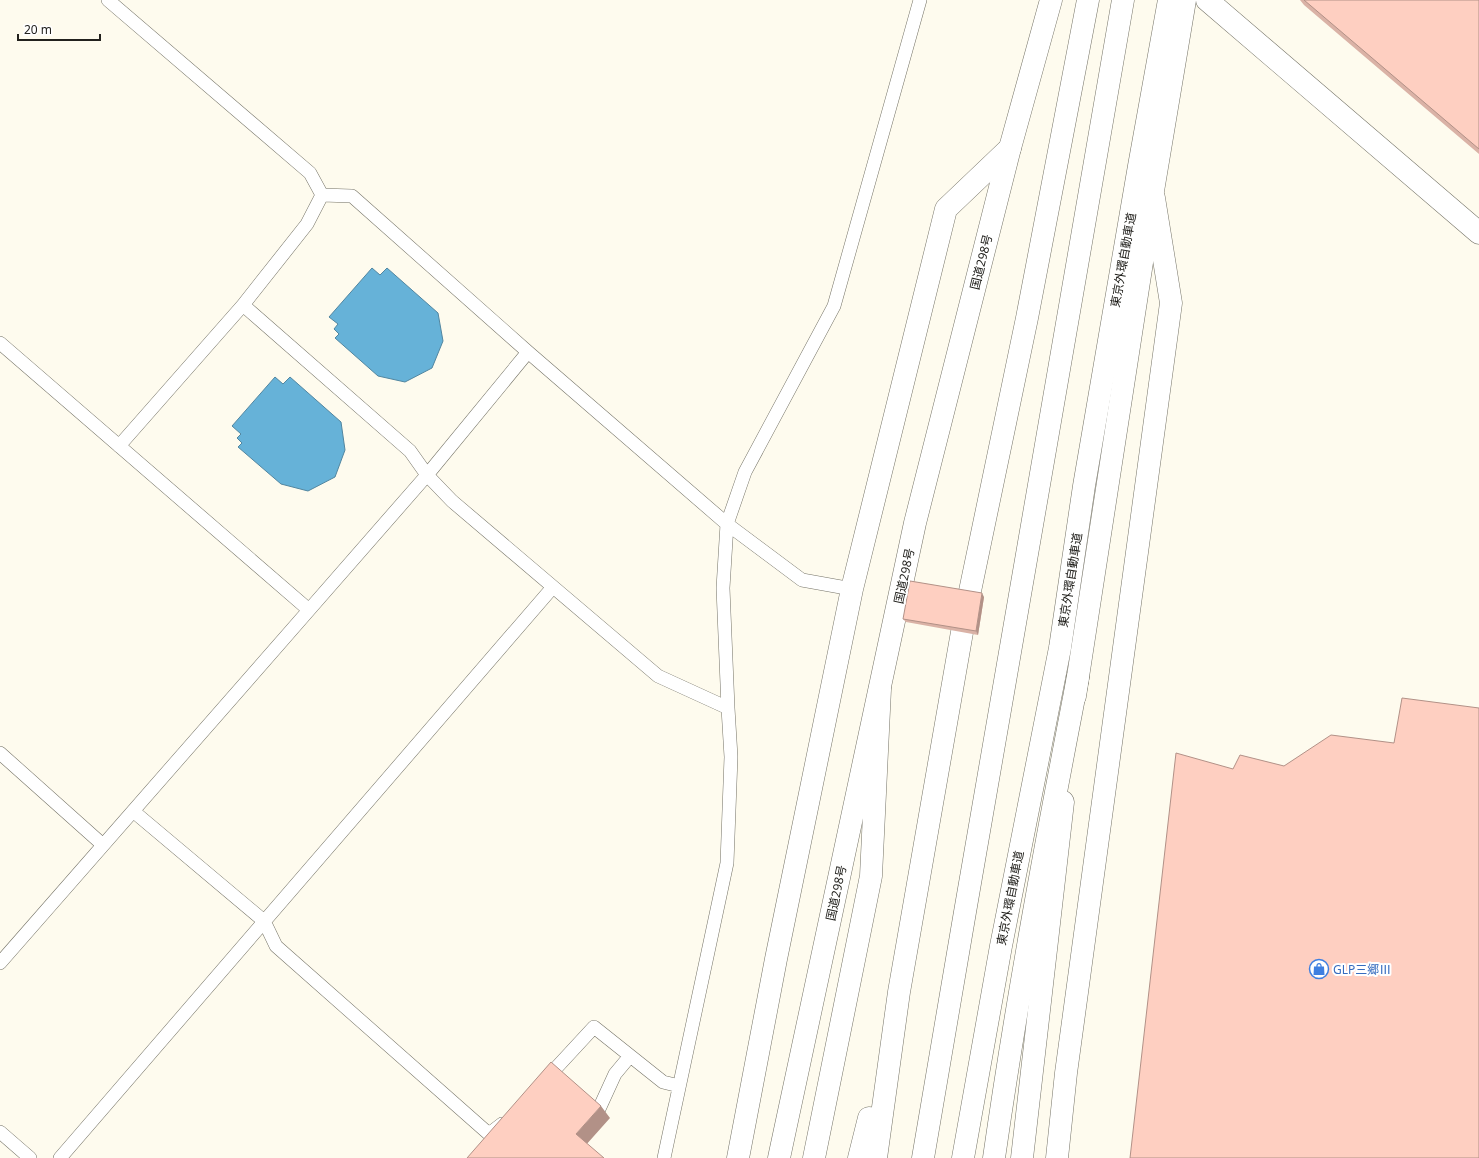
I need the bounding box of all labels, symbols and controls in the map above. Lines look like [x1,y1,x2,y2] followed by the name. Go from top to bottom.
[18,16,100,42] scale bar
[24,21,52,38] text: 20 m
[1106,211,1140,309] street label: 東京外環自動車道
[966,232,996,292] street label: 国道298号
[1054,531,1086,629] street label: 東京外環自動車道
[890,547,918,605] street label: 国道298号
[992,849,1028,947] street label: 東京外環自動車道
[822,864,850,922] street label: 国道298号
[1308,958,1330,980] shop icon: GLP三郷Ⅲ
[1333,961,1391,978] place label: GLP三郷Ⅲ

